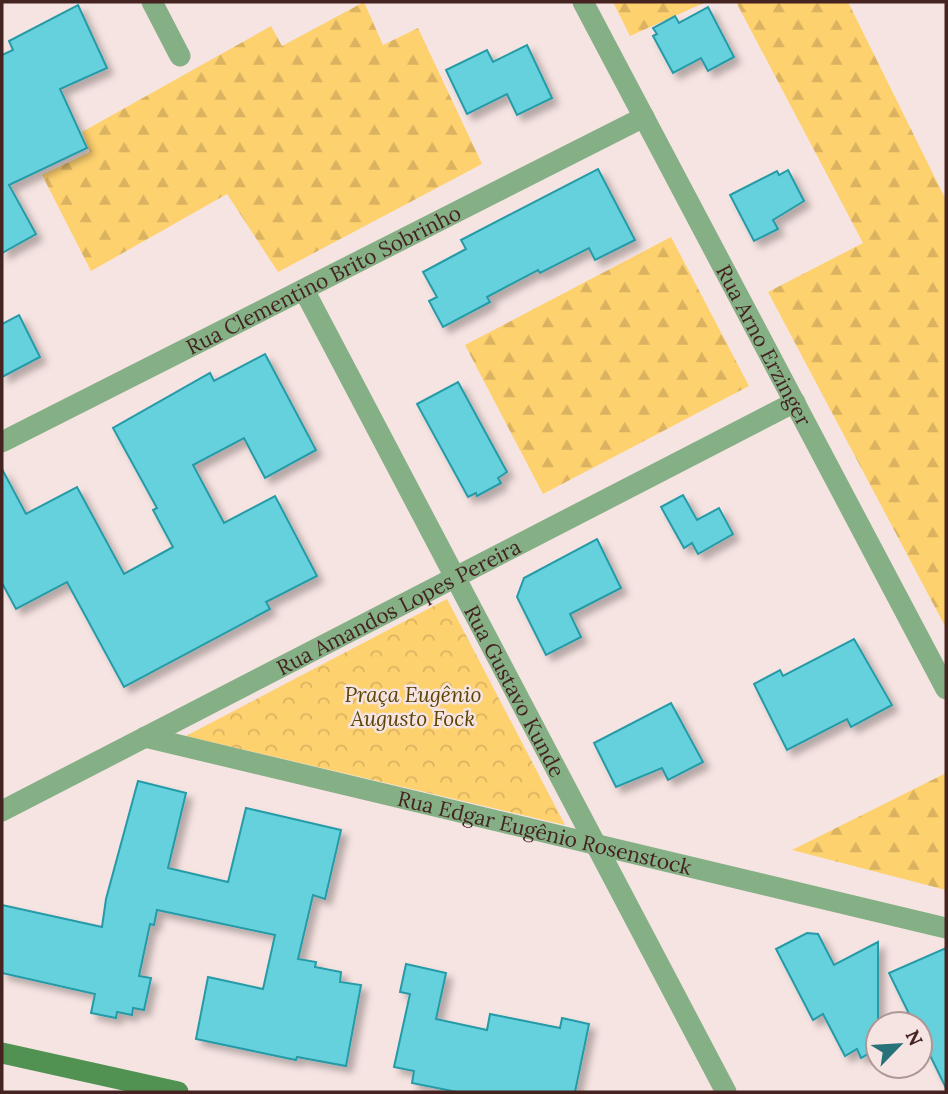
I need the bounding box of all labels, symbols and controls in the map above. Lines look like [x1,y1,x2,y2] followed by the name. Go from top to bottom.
[181,199,465,360] street label: Rua Clementino Brito Sobrinho
[711,260,818,430] street label: Rua Arno Erzinger
[272,532,525,681] street label: Rua Amandos Lopes Pereira
[459,600,571,782] street label: Rua Gustavo Kunde
[344,681,482,732] park label: Praça Eugênio Augusto Fock
[395,784,695,881] street label: Rua Edgar Eugênio Rosenstock
[864,1010,934,1080] north arrow
[900,1026,929,1050] text: N

